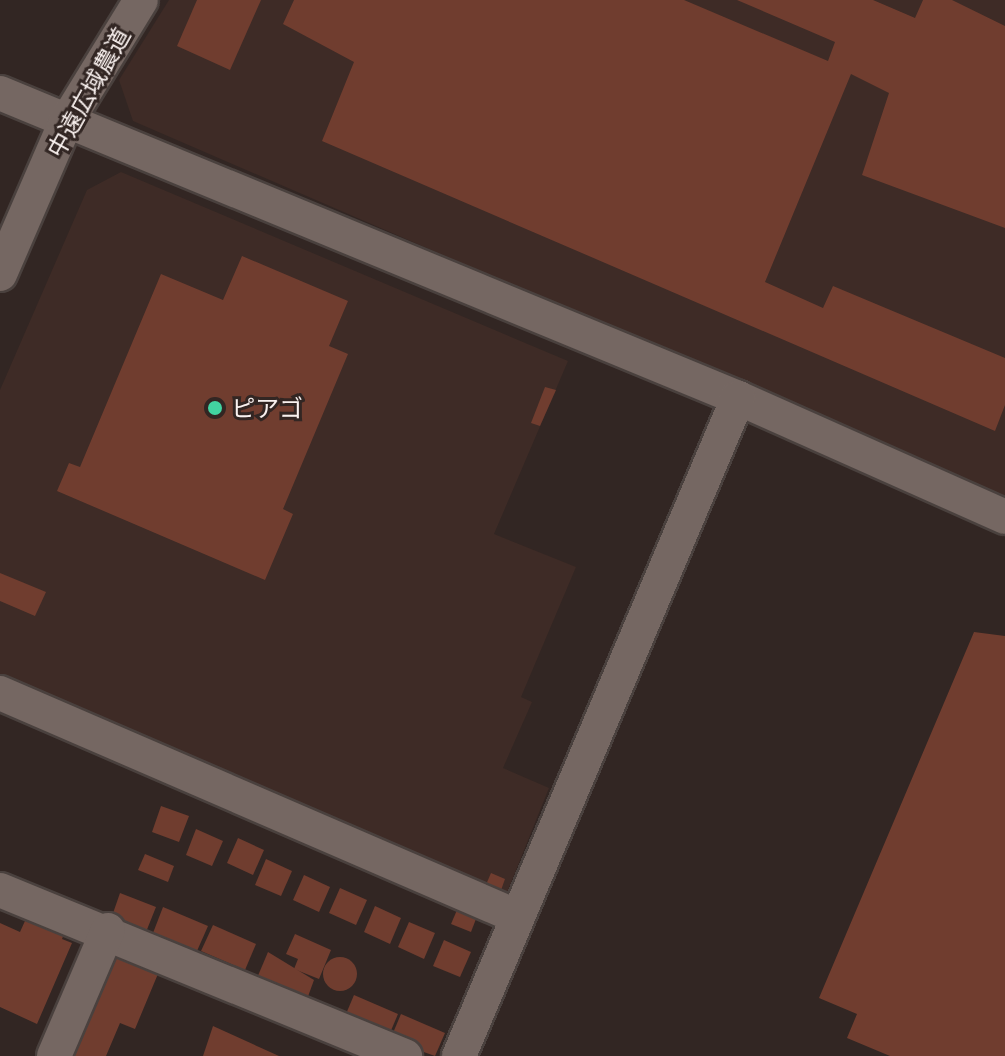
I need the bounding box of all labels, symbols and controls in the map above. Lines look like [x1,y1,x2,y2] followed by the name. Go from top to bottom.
[40,22,136,162] street label: 中遠広域農道
[231,394,303,422] place label: ピアゴ
[206,399,224,417] marker: ピアゴ

